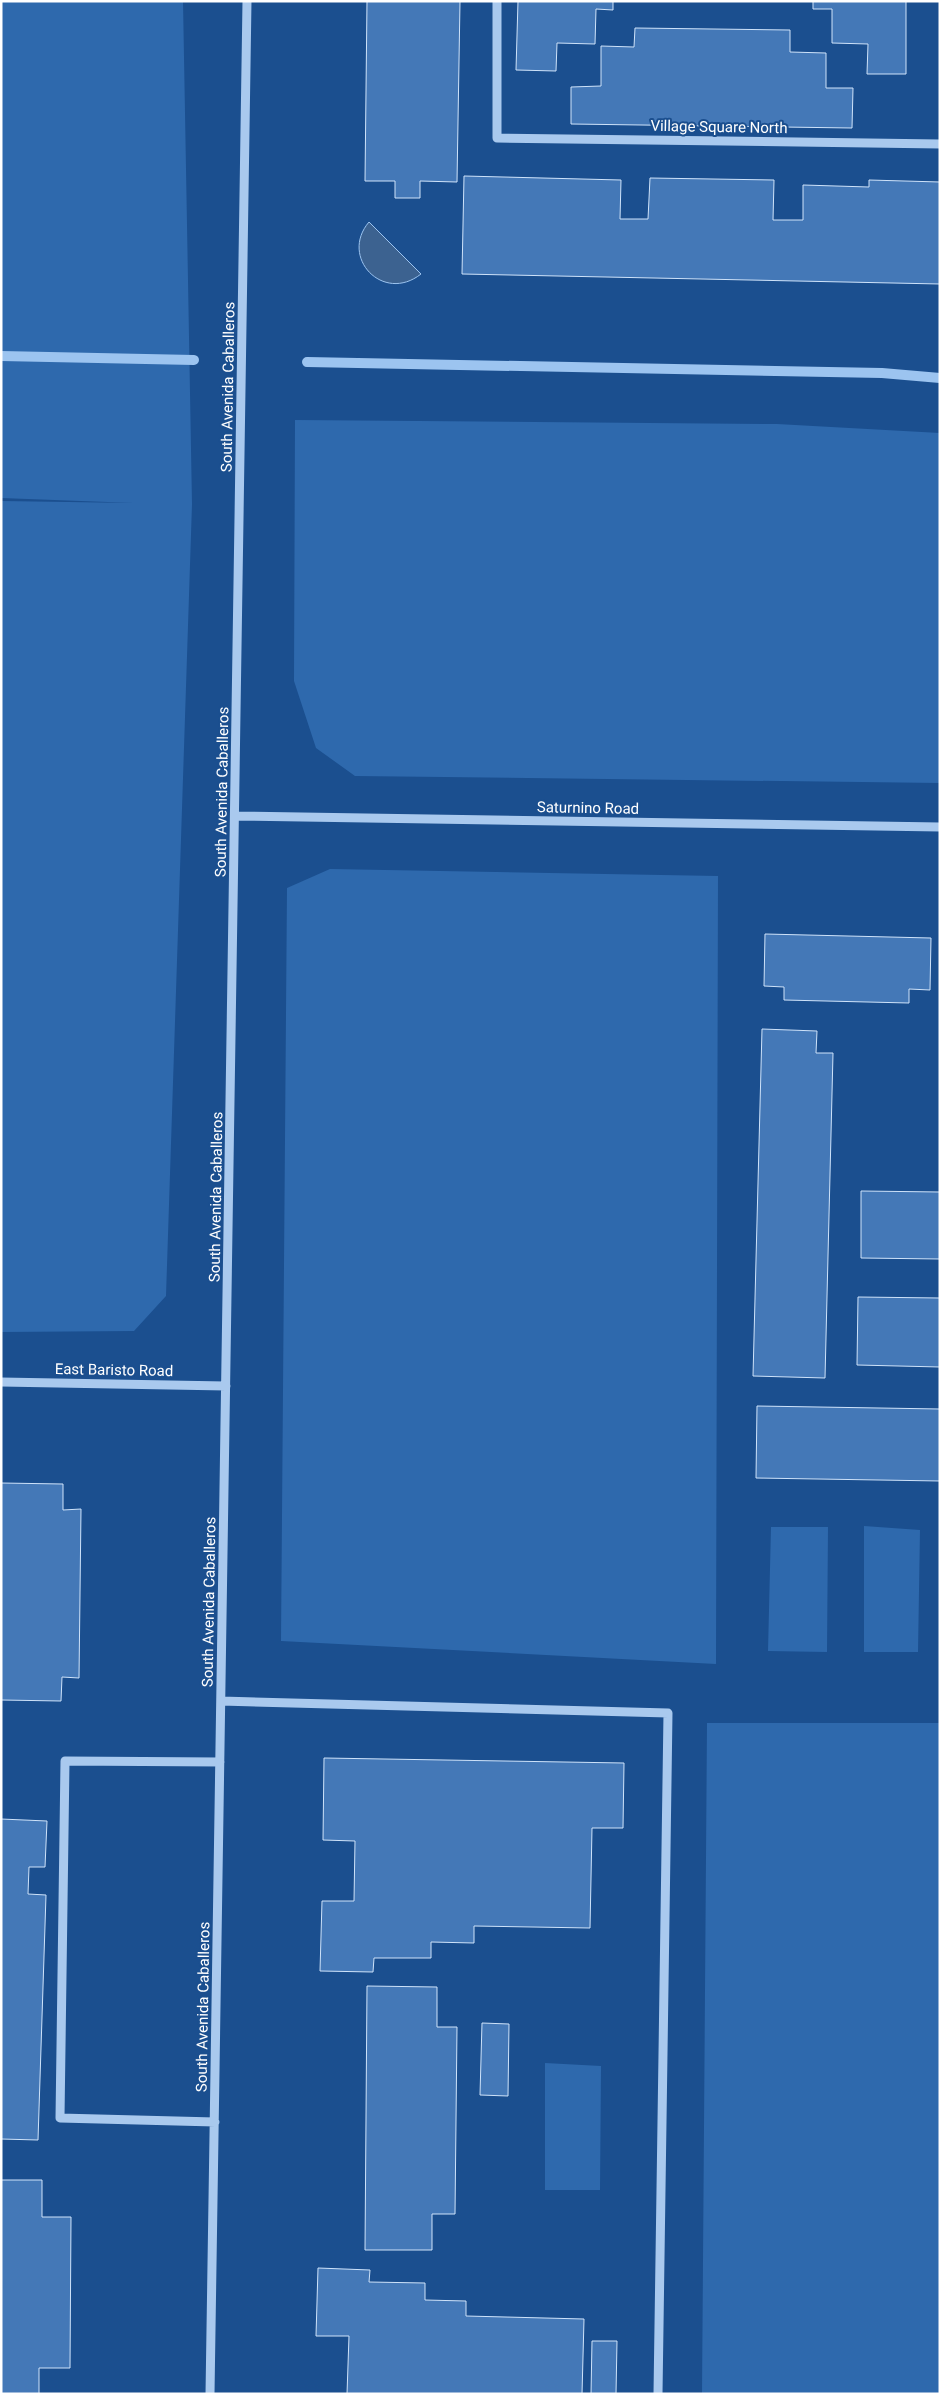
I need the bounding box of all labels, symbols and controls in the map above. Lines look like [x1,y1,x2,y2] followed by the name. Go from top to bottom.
[650,117,788,137] street label: Village Square North
[218,302,238,472] street label: South Avenida Caballeros
[212,707,232,877] street label: South Avenida Caballeros
[537,798,639,818] street label: Saturnino Road
[206,1112,226,1282] street label: South Avenida Caballeros
[55,1360,173,1380] street label: East Baristo Road
[199,1517,219,1687] street label: South Avenida Caballeros
[193,1922,213,2092] street label: South Avenida Caballeros

